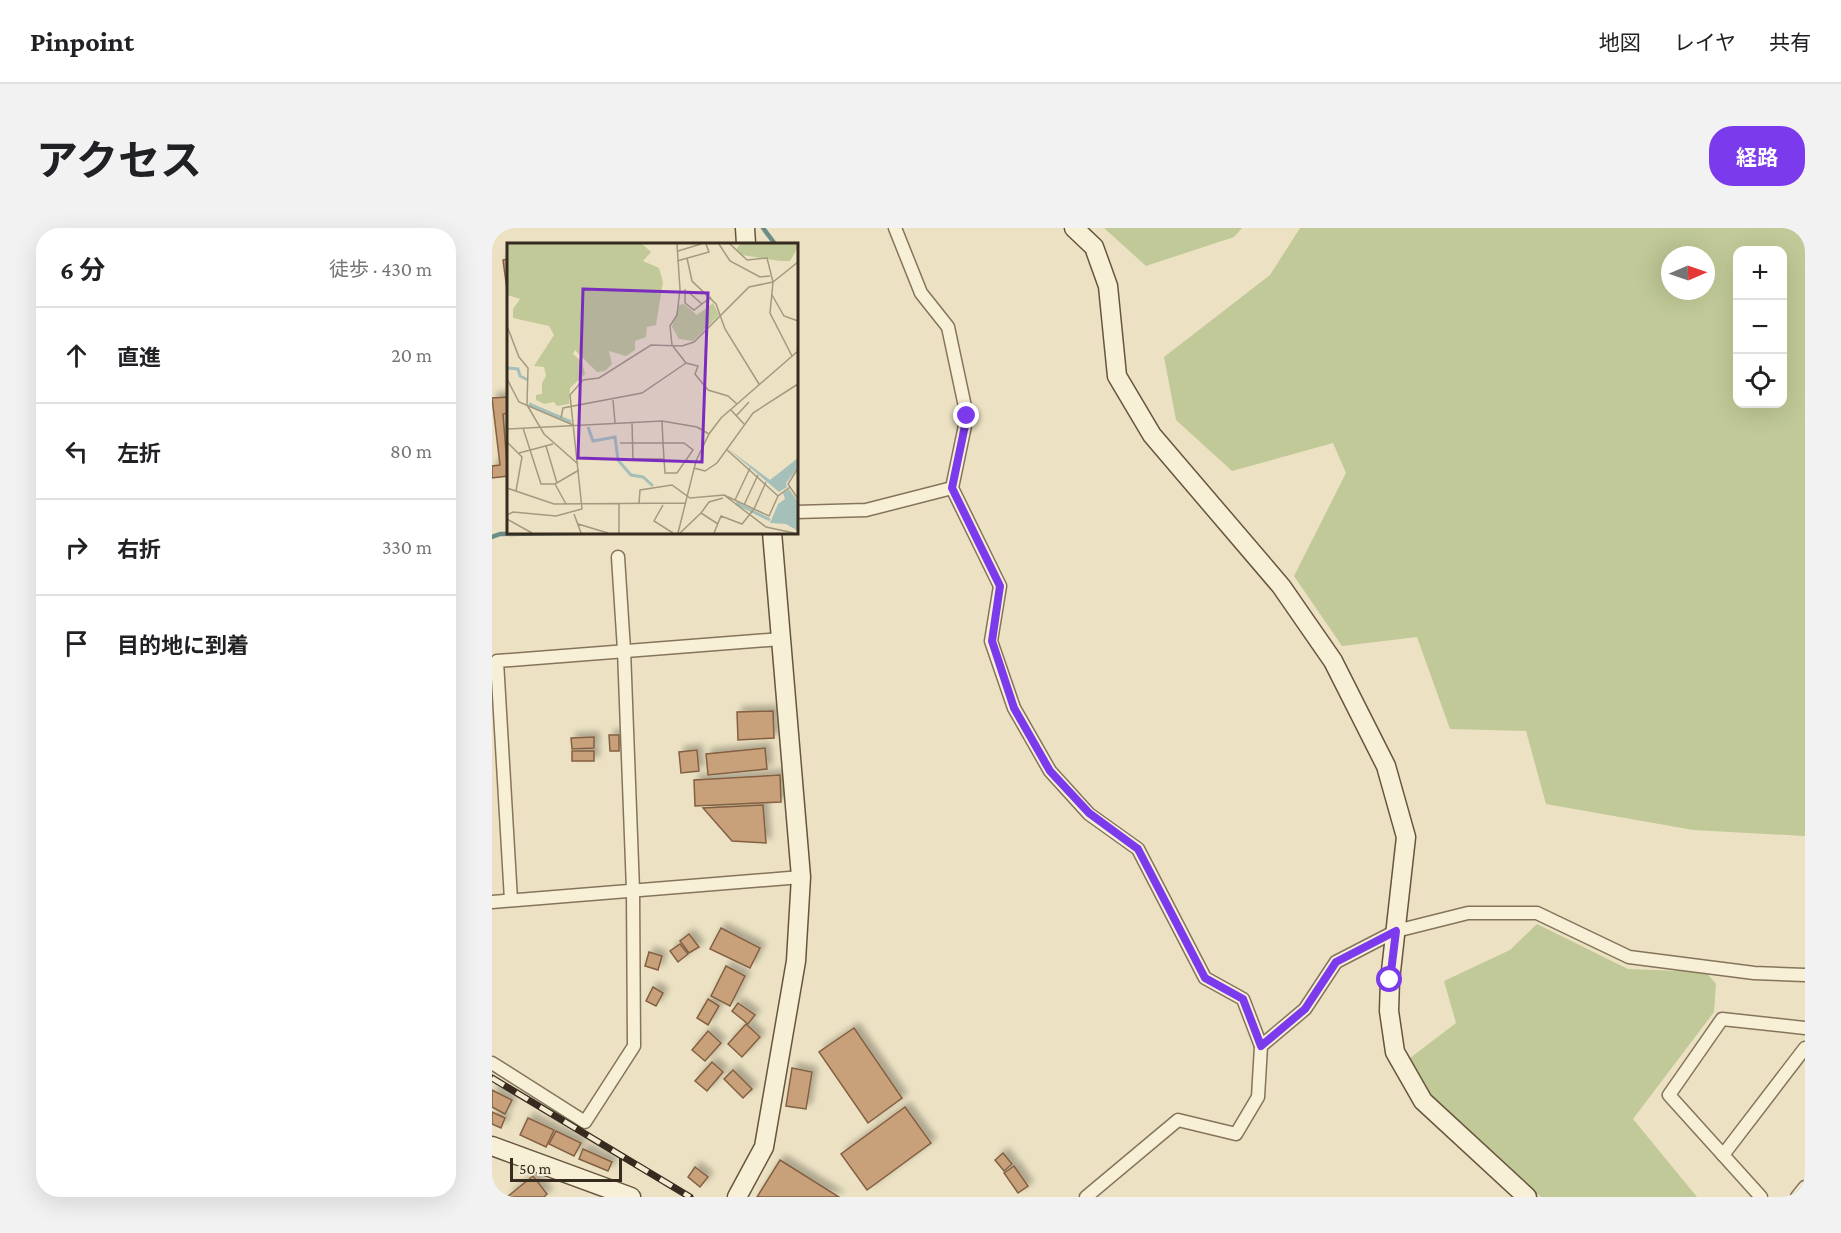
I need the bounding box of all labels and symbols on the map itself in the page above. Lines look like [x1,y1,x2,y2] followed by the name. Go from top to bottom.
[507,243,798,534] inset map
[1661,246,1715,300] north arrow
[953,402,979,428] route end
[1376,966,1402,992] route start
[510,1155,622,1182] scale bar

